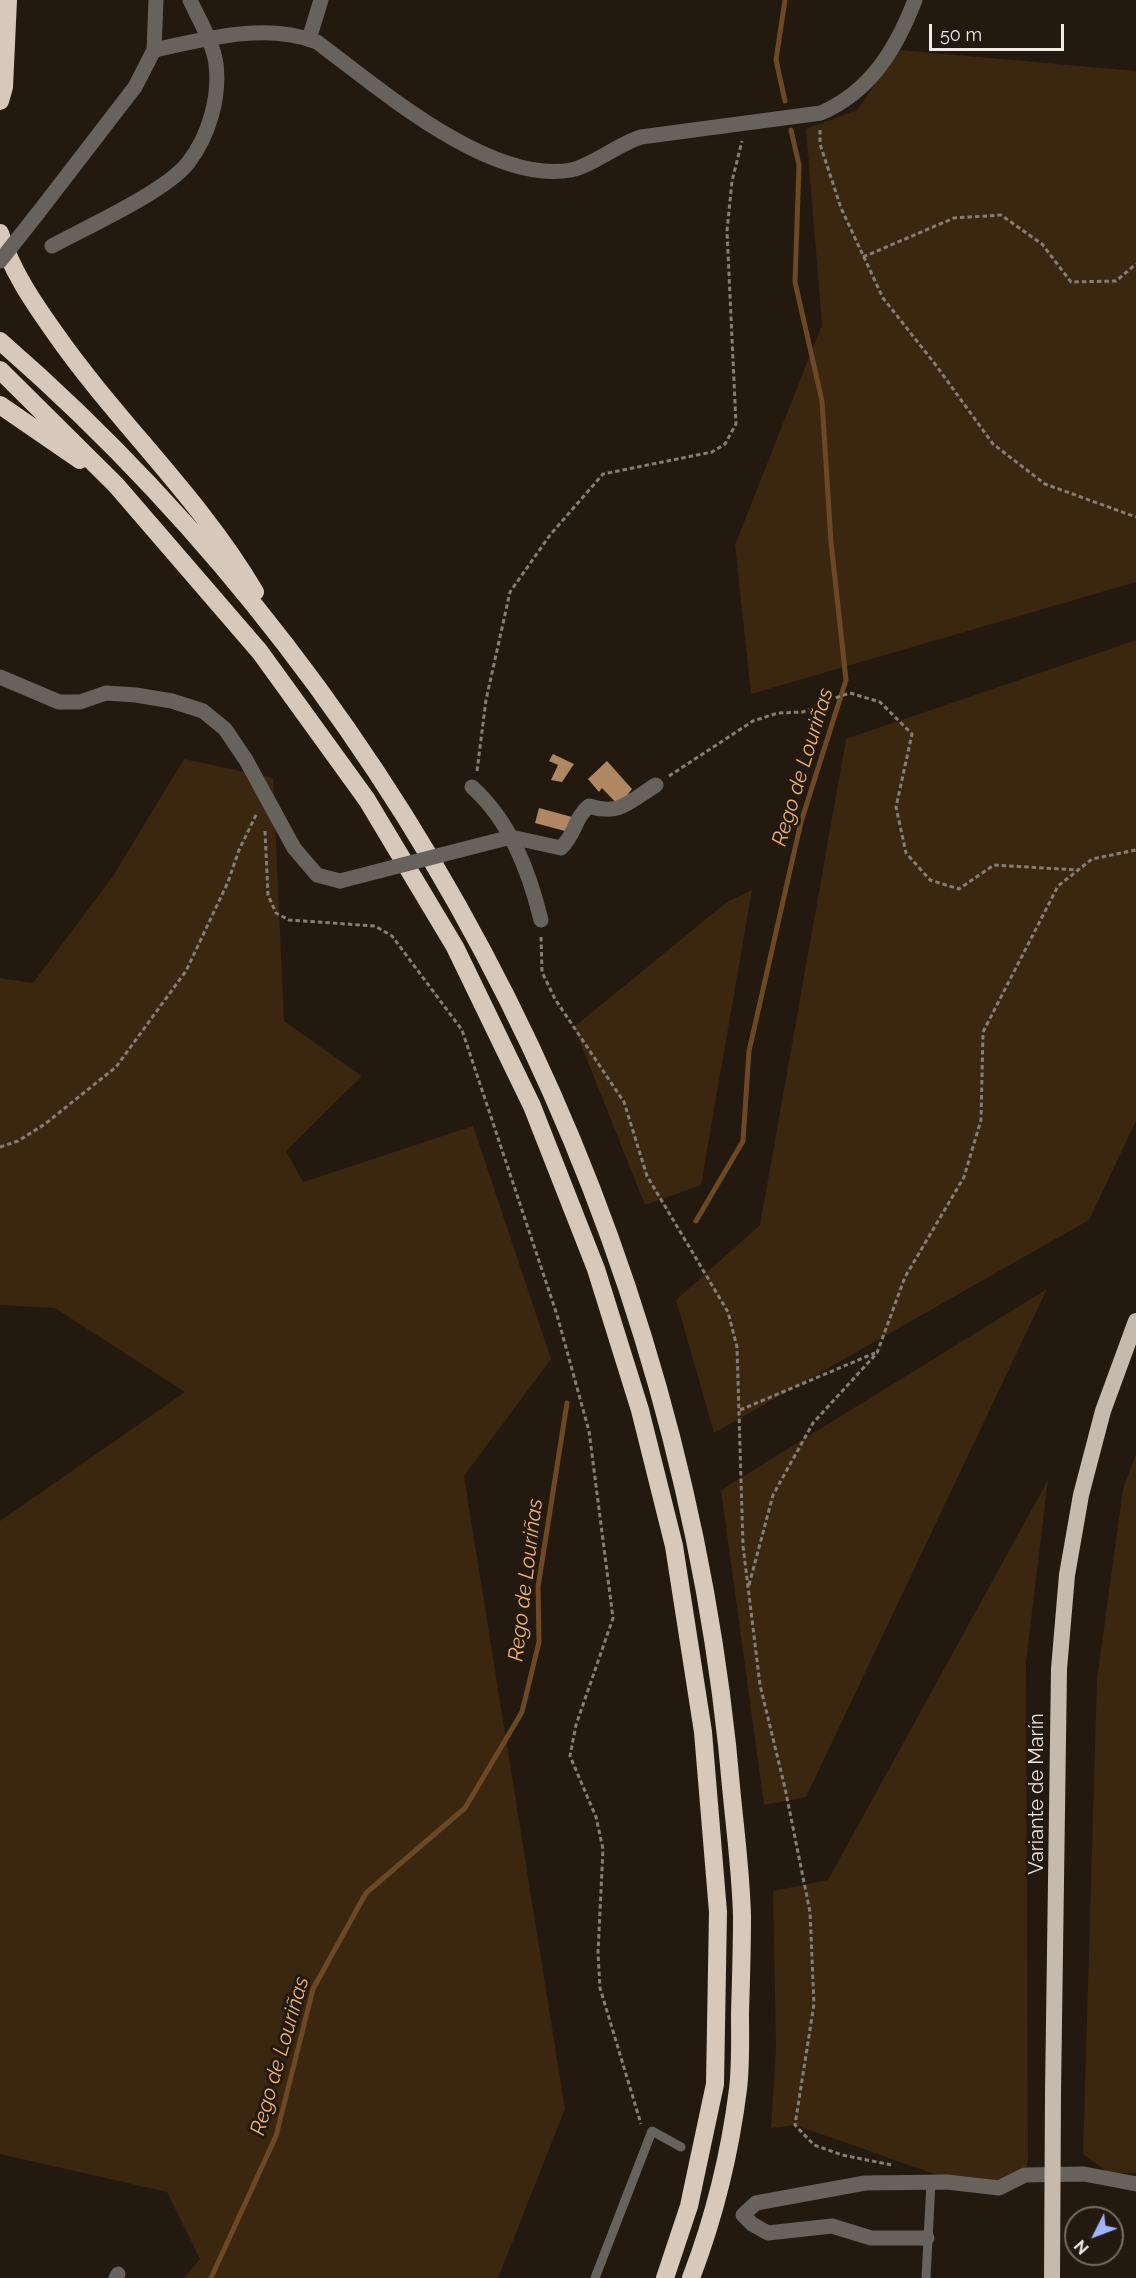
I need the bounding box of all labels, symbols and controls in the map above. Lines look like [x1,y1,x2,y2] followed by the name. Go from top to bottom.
[932,12,1067,50] scale bar
[940,24,982,45] text: 50 m
[767,685,839,849] water label: Rego de Louriñas
[504,1497,548,1663] water label: Rego de Louriñas
[1025,1713,1049,1875] street label: Variante de Marín
[245,1974,315,2138] water label: Rego de Louriñas
[1064,2206,1124,2266] north arrow
[1071,2236,1093,2258] text: N

